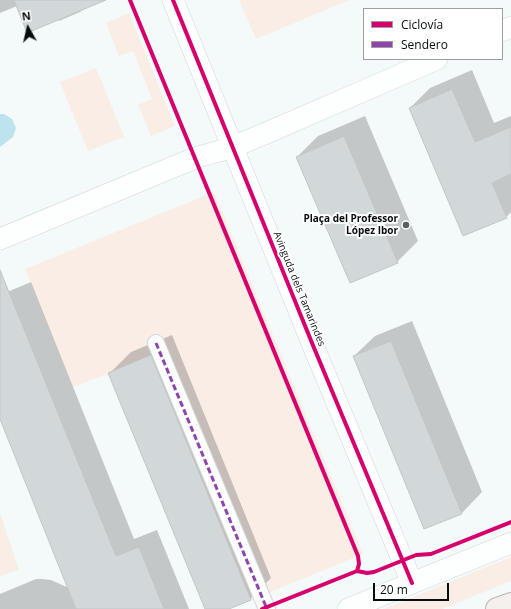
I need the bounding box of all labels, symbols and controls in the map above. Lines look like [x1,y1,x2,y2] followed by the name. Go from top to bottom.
[8,8,48,48] north arrow
[21,8,32,24] text: N
[363,8,503,60] legend
[401,16,443,33] text: Ciclovía
[401,36,448,53] text: Sendero
[303,213,398,236] place label: Plaça del Professor López Ibor
[401,220,411,230] marker: Plaça del Professor López Ibor
[270,230,328,348] street label: Avinguda dels Tamarindes
[375,575,451,601] scale bar
[380,581,408,598] text: 20 m

